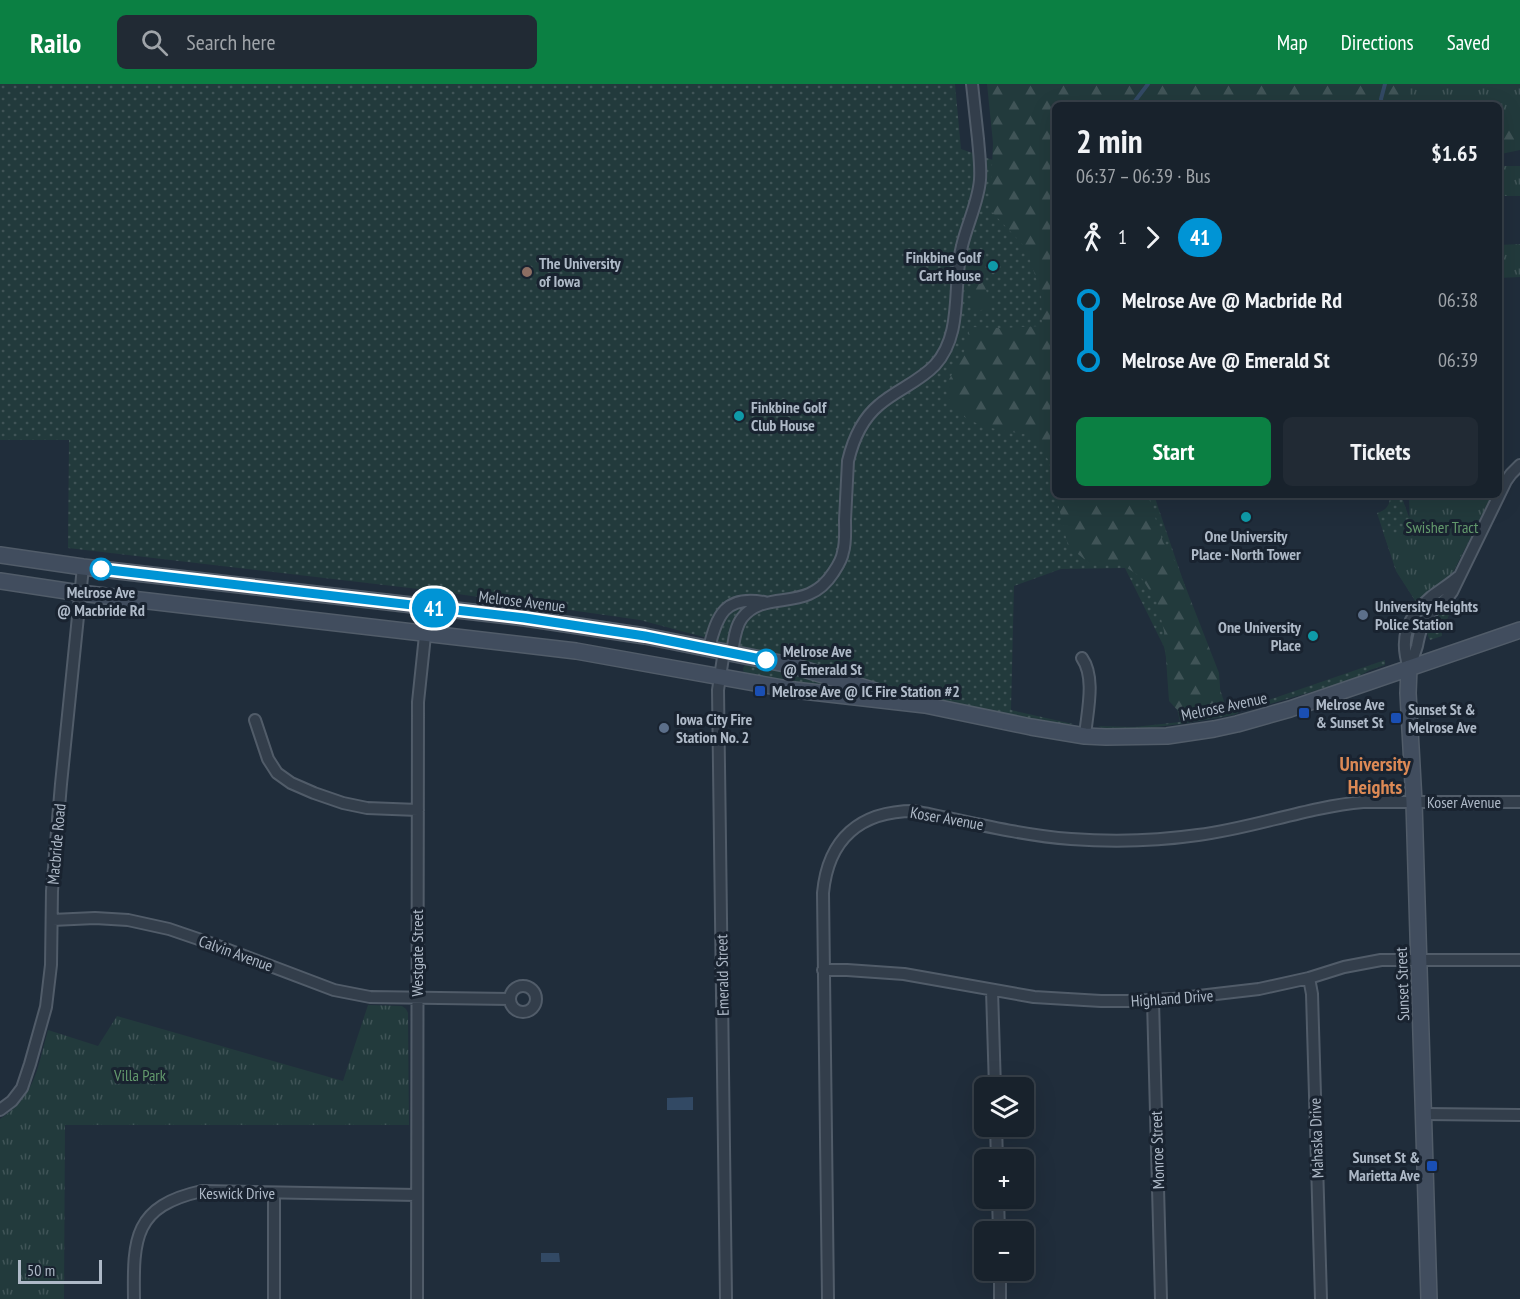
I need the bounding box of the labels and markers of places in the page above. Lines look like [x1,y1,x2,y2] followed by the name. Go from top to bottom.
[906,247,982,285] place label: Finkbine Golf Cart House
[539,253,621,291] place label: The University of Iowa
[986,259,1000,273] marker: Finkbine Golf Cart House
[520,265,534,279] marker: The University of Iowa
[751,397,827,435] place label: Finkbine Golf Club House
[732,409,746,423] marker: Finkbine Golf Club House
[1239,510,1253,524] marker: One University Place - North Tower
[1191,526,1301,564] place label: One University Place - North Tower
[90,558,112,580] marker: Melrose Ave @ Macbride Rd
[57,582,145,620] place label: Melrose Ave @ Macbride Rd
[1375,596,1478,634] place label: University Heights Police Station
[1356,608,1370,622] marker: University Heights Police Station
[1218,617,1302,655] place label: One University Place
[1306,629,1320,643] marker: One University Place
[783,641,862,679] place label: Melrose Ave @ Emerald St
[755,649,777,671] marker: Melrose Ave @ Emerald St
[772,681,960,701] place label: Melrose Ave @ IC Fire Station #2
[753,684,767,698] marker: Melrose Ave @ IC Fire Station #2
[1316,694,1385,732] place label: Melrose Ave & Sunset St
[1408,699,1477,737] place label: Sunset St & Melrose Ave
[1297,706,1311,720] marker: Melrose Ave & Sunset St
[676,709,752,747] place label: Iowa City Fire Station No. 2
[1389,711,1403,725] marker: Sunset St & Melrose Ave
[657,721,671,735] marker: Iowa City Fire Station No. 2
[1349,1147,1420,1185] place label: Sunset St & Marietta Ave
[1425,1159,1439,1173] marker: Sunset St & Marietta Ave

